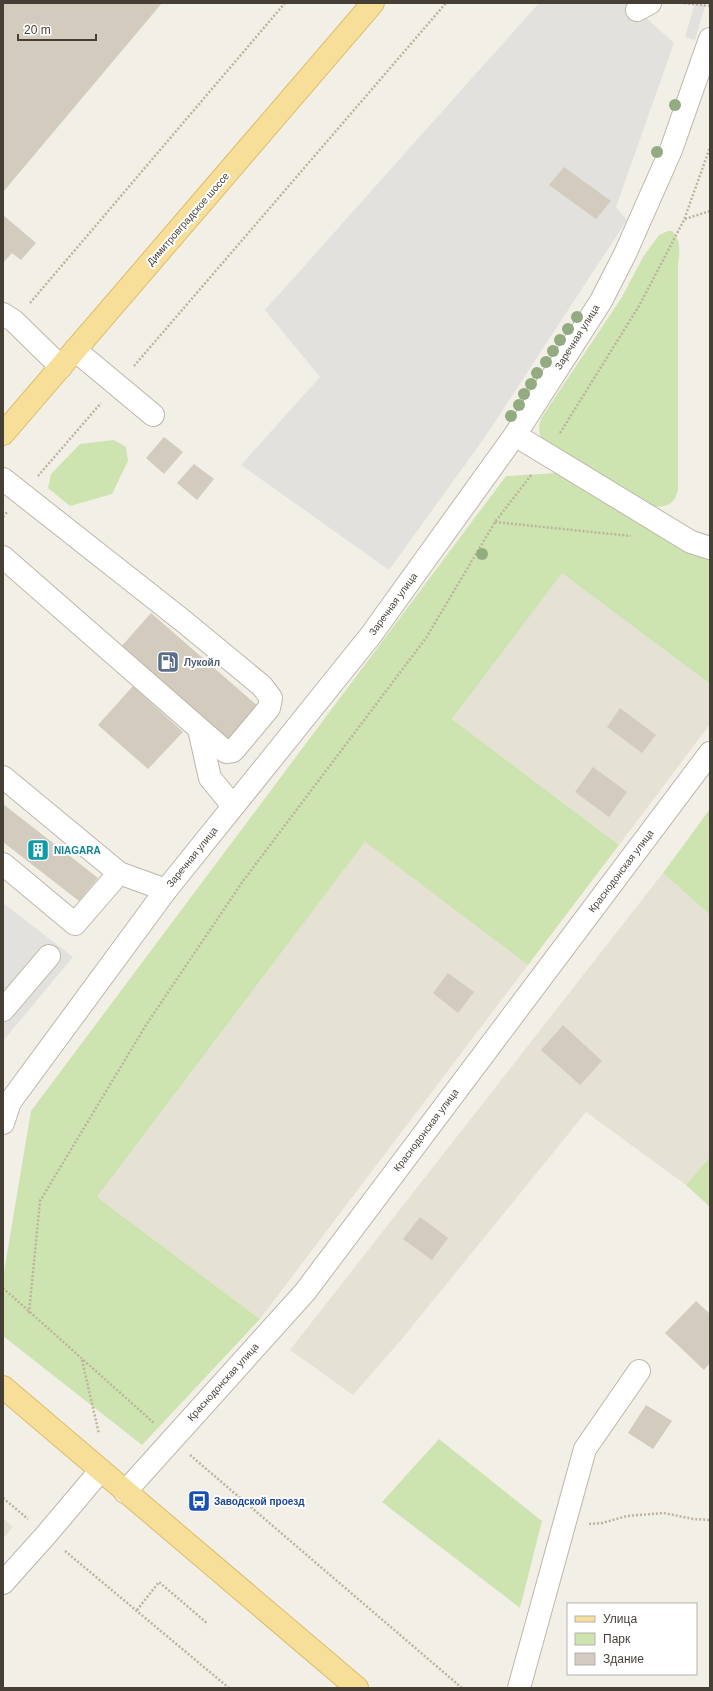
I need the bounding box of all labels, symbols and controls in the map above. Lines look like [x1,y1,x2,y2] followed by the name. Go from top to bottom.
[18,16,96,42] scale bar
[24,23,51,37] text: 20 m
[145,170,231,268] street label: Димитровградское шоссе
[553,302,602,371] street label: Заречная улица
[367,570,420,637] street label: Заречная улица
[155,649,181,675] fuel station icon: Лукойл
[184,657,220,668] place label: Лукойл
[164,824,220,889] street label: Заречная улица
[586,827,656,914] street label: Краснодонская улица
[25,837,51,863] building icon: NIAGARA
[54,845,101,856] place label: NIAGARA
[391,1086,461,1173] street label: Краснодонская улица
[185,1341,261,1423] street label: Краснодонская улица
[186,1488,212,1514] bus stop icon: Заводской проезд
[214,1496,305,1507] place label: Заводской проезд
[567,1603,697,1675] legend
[603,1612,637,1626] text: Улица
[603,1632,631,1646] text: Парк
[603,1652,644,1666] text: Здание

